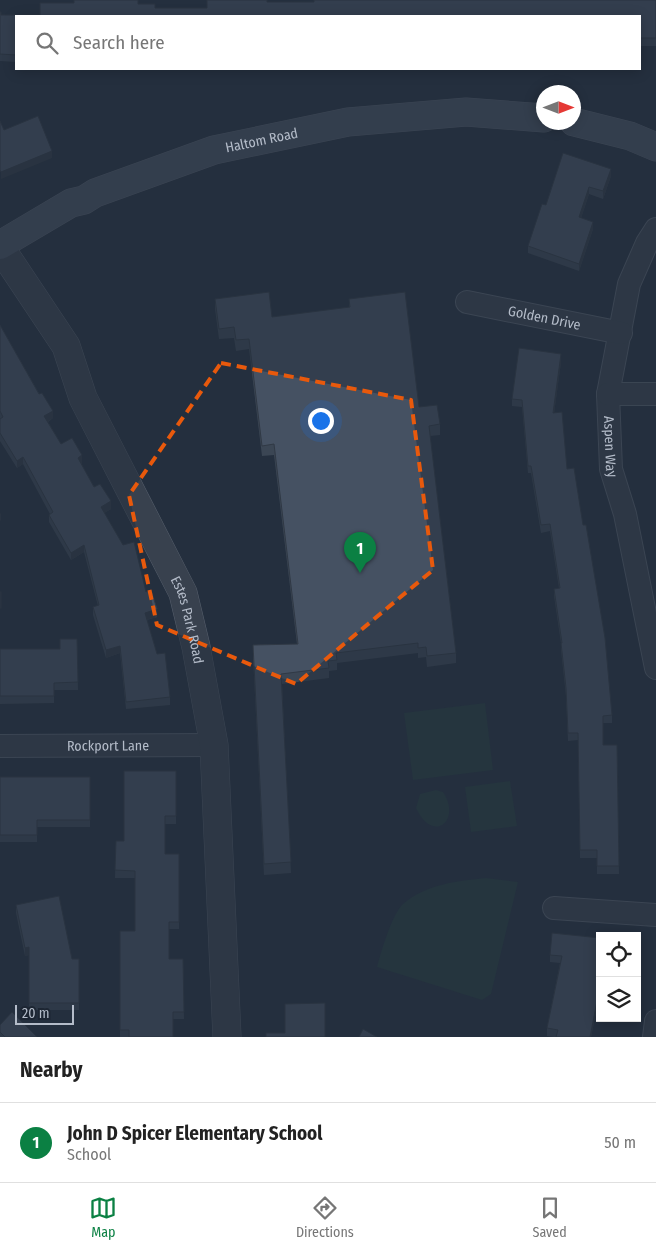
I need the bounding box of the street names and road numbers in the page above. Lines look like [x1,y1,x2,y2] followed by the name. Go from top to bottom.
[224,124,299,156] street label: Haltom Road
[507,302,582,333] street label: Golden Drive
[600,416,622,480] street label: Aspen Way
[167,573,207,665] street label: Estes Park Road
[67,737,149,754] street label: Rockport Lane

